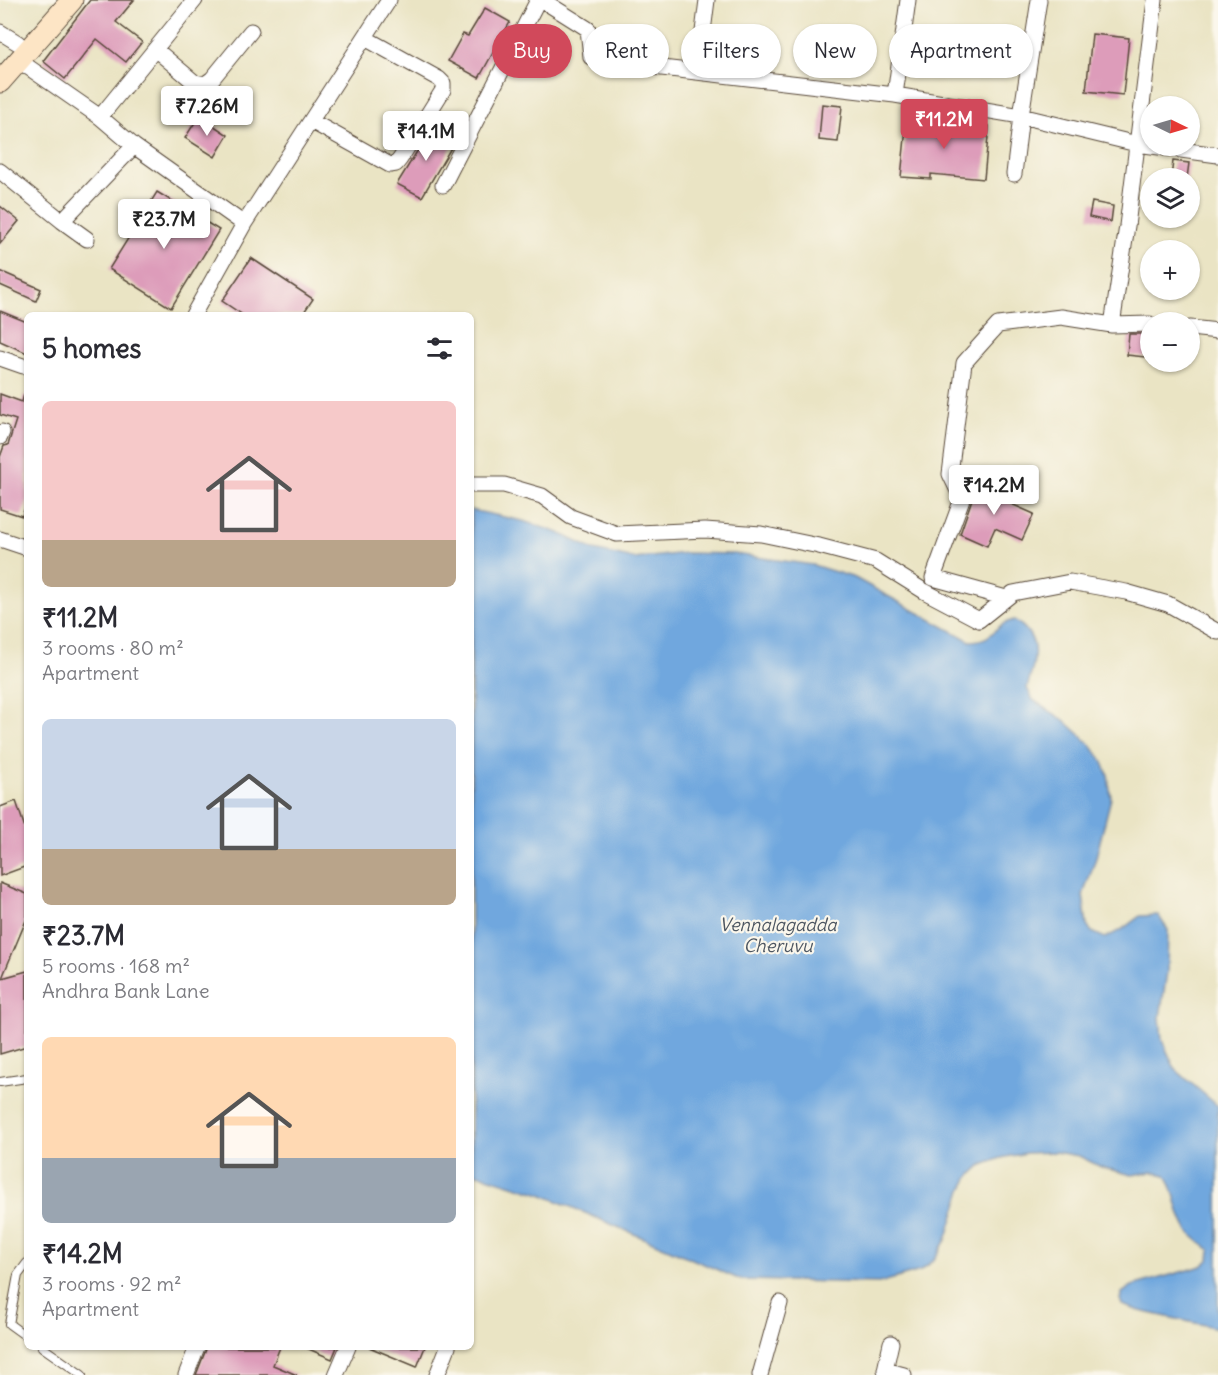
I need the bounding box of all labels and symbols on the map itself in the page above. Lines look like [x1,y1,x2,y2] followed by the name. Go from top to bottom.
[158,86,256,137] pin: ₹7.26M
[1140,96,1200,156] north arrow
[895,99,993,150] pin: ₹11.2M
[377,111,475,162] pin: ₹14.1M
[115,199,213,250] pin: ₹23.7M
[945,465,1043,516] pin: ₹14.2M
[719,913,838,957] water label: Vennalagadda Cheruvu

